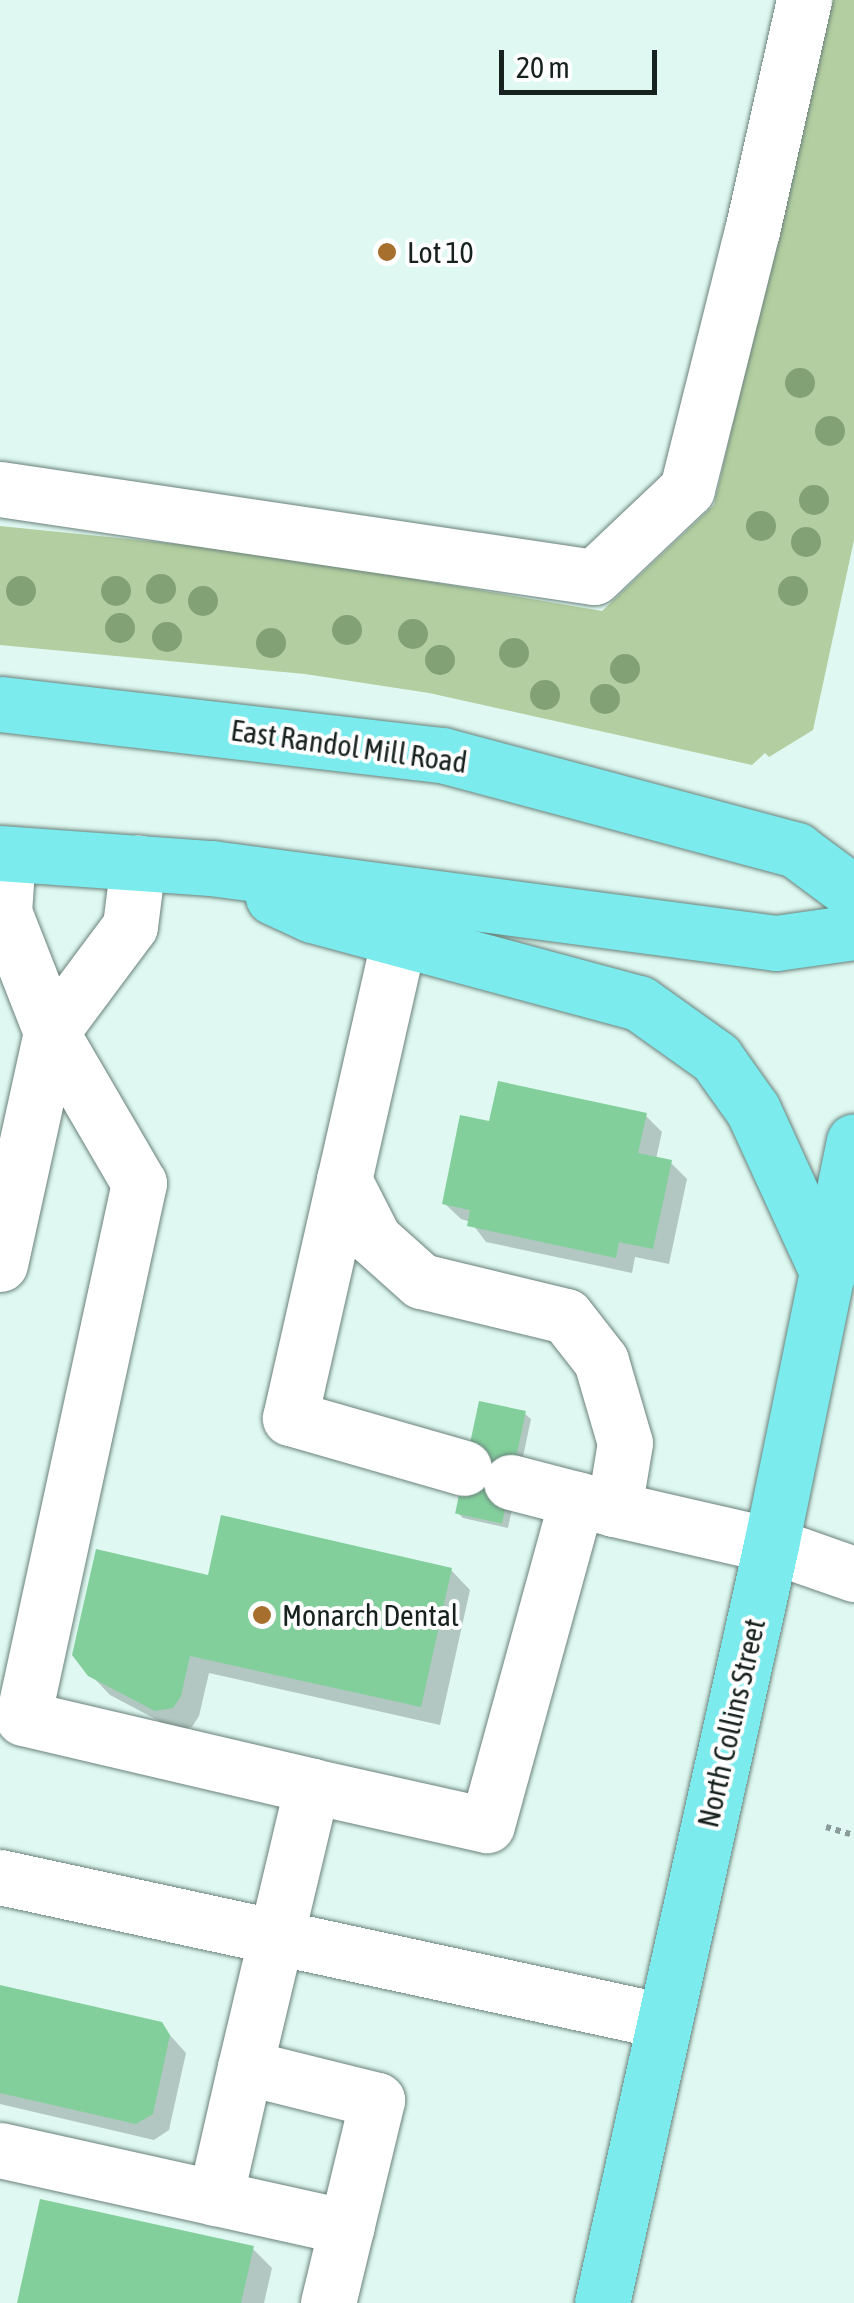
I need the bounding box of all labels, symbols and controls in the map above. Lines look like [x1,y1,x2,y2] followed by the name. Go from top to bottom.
[504,30,662,92] scale bar
[516,50,570,84] text: 20 m
[407,234,474,270] place label: Lot 10
[376,241,398,263] marker: Lot 10
[229,712,469,780] street label: East Randol Mill Road
[282,1597,459,1633] place label: Monarch Dental
[251,1604,273,1626] marker: Monarch Dental
[689,1615,773,1831] street label: North Collins Street

